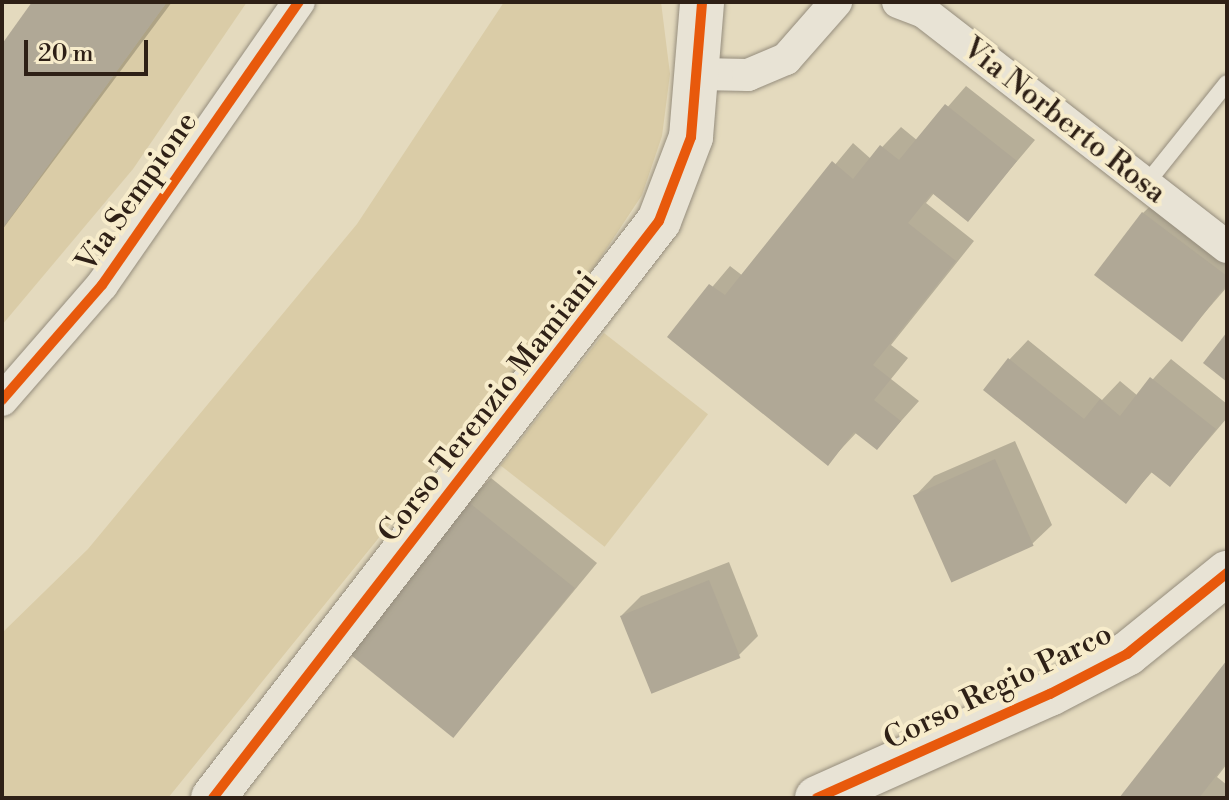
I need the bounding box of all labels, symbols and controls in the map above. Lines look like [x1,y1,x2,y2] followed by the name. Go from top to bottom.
[28,24,152,74] scale bar
[955,31,1173,211] street label: Via Norberto Rosa
[38,39,94,69] text: 20 m
[69,105,205,279] street label: Via Sempione
[371,264,605,550] street label: Corso Terenzio Mamiani
[878,616,1118,758] street label: Corso Regio Parco

